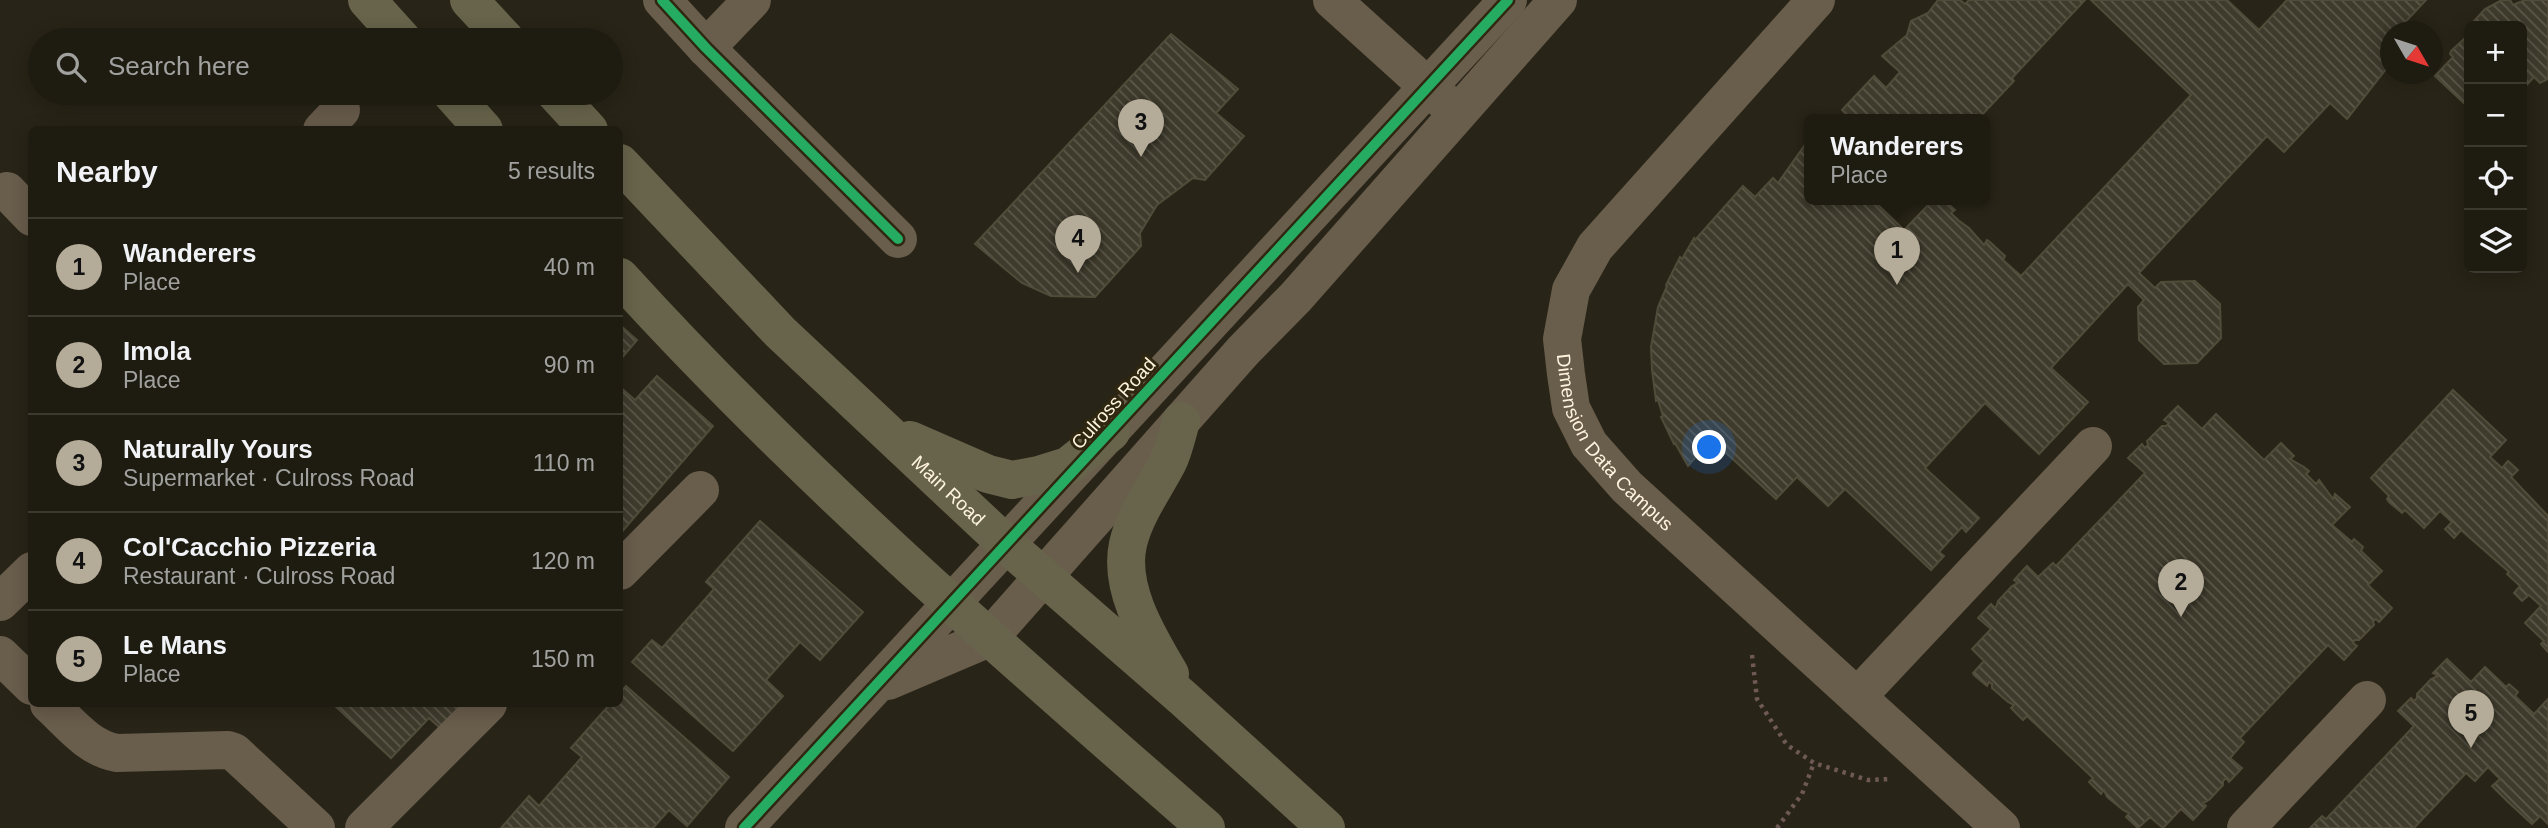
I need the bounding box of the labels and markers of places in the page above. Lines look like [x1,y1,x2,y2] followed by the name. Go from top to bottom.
[1118,99,1164,157] pin: 3
[1055,215,1101,273] pin: 4
[1874,227,1920,285] pin: 1
[2158,559,2204,617] pin: 2
[2448,690,2494,748] pin: 5

